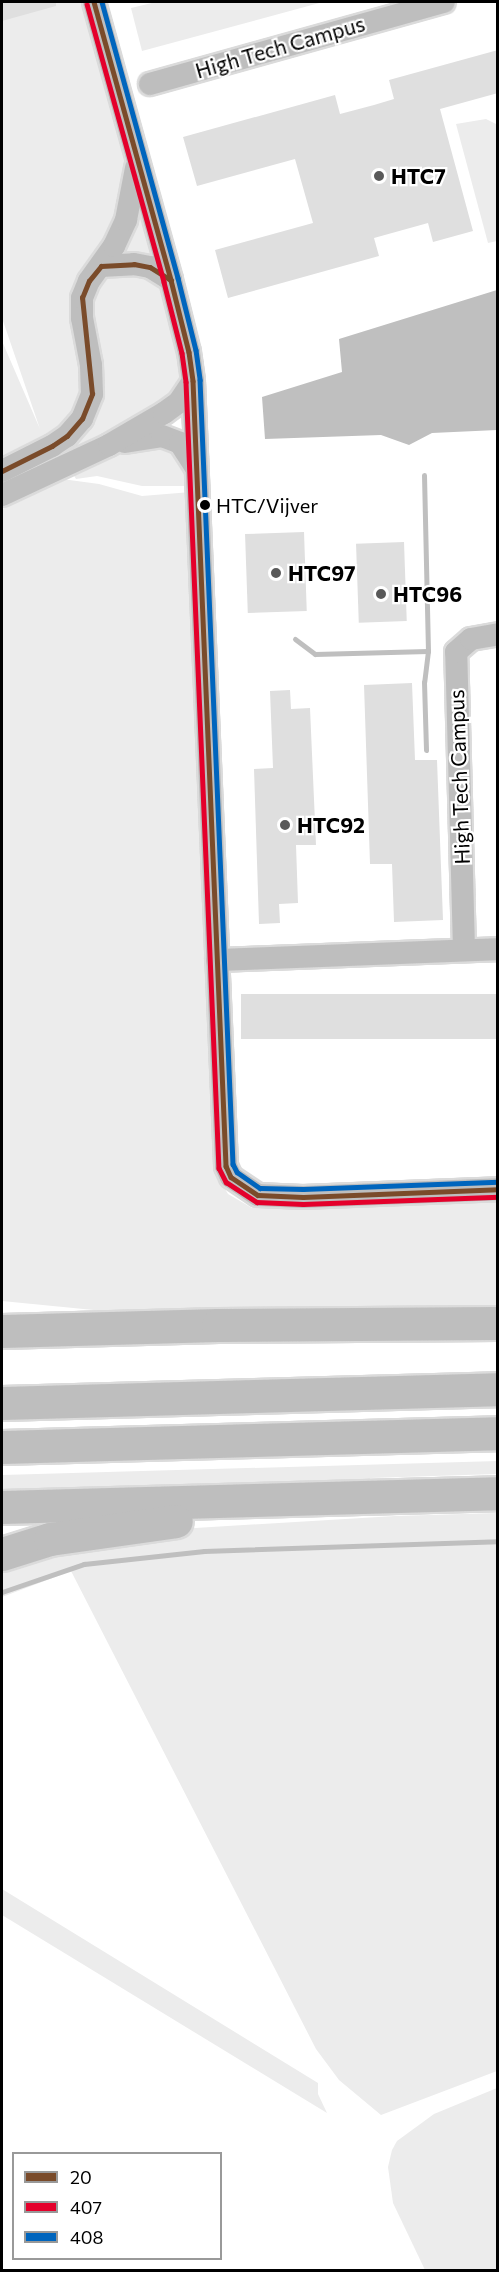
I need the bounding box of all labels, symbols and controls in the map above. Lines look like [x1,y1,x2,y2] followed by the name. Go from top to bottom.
[192,11,368,83] street label: High Tech Campus
[391,163,446,189] place label: HTC7
[372,169,386,183] marker: HTC7
[216,493,318,517] place label: HTC/Vijver
[199,499,211,511] marker: HTC/Vijver
[288,560,356,586] place label: HTC97
[269,566,283,580] marker: HTC97
[393,581,462,607] place label: HTC96
[374,587,388,601] marker: HTC96
[443,689,475,865] street label: High Tech Campus
[297,812,365,838] place label: HTC92
[278,818,292,832] marker: HTC92
[12,2152,222,2260] legend
[70,2166,92,2188] text: 20
[70,2196,102,2218] text: 407
[70,2226,103,2248] text: 408

